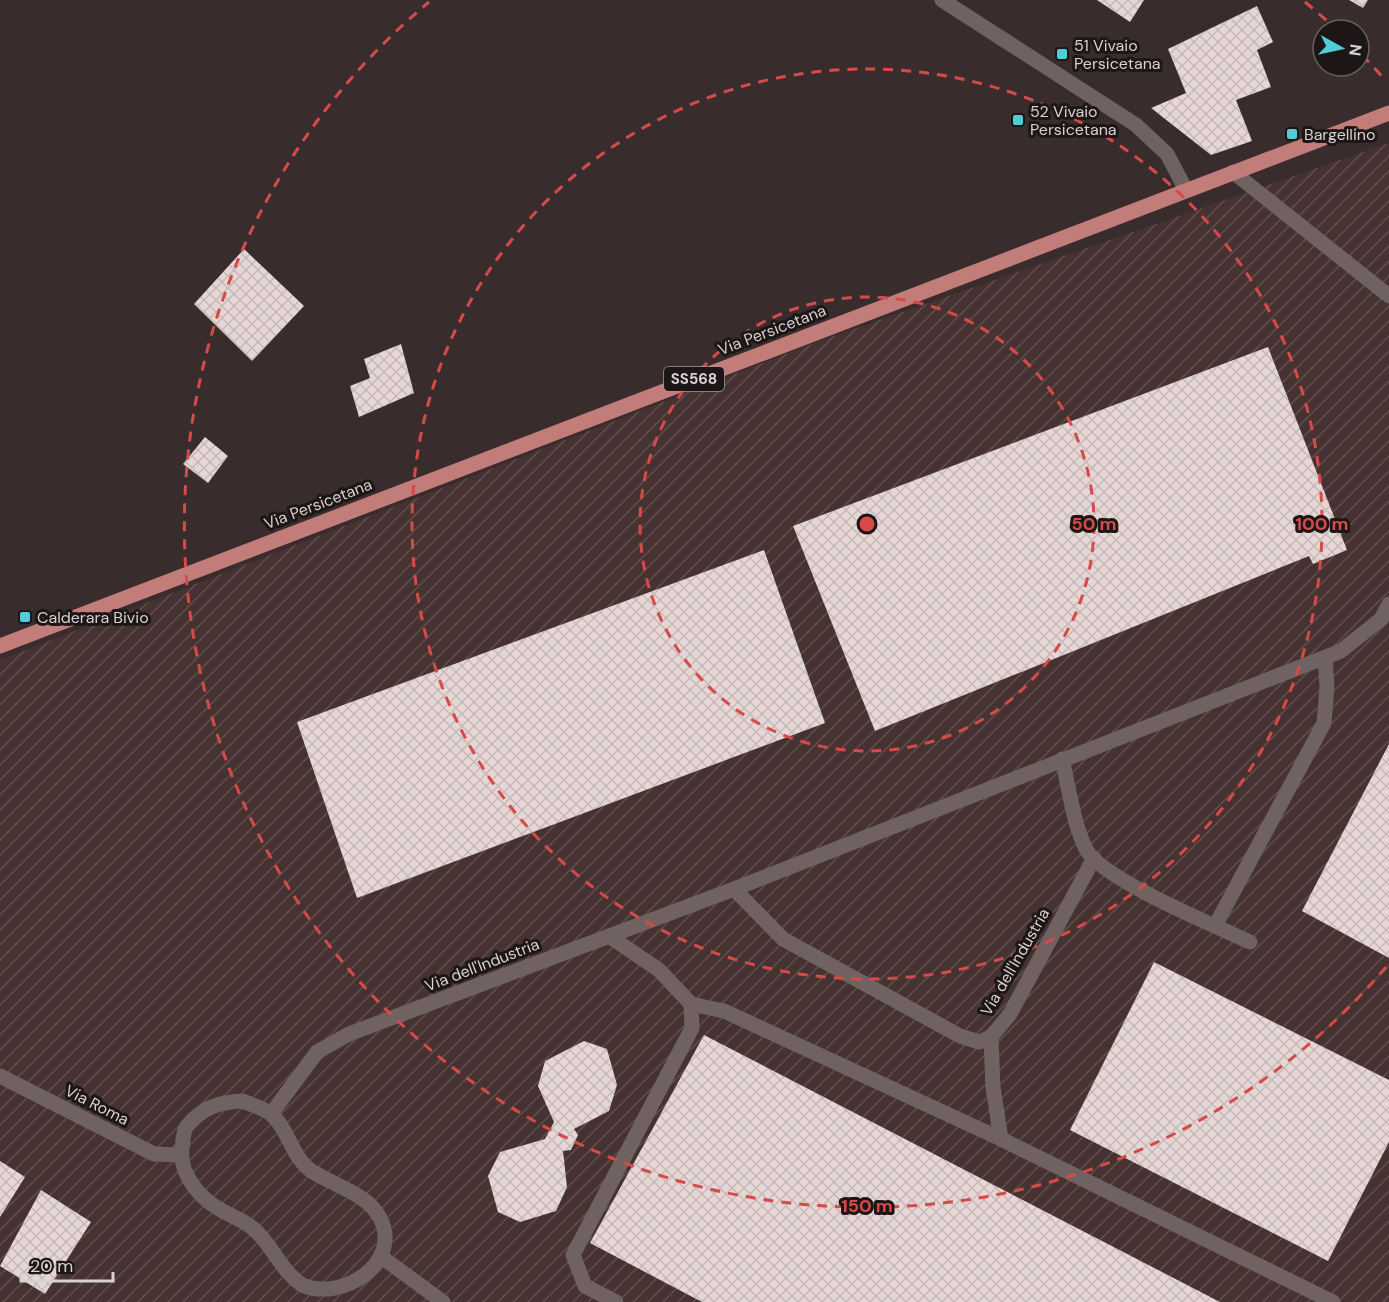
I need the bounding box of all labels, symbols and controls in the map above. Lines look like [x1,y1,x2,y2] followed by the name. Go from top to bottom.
[1311,18,1371,78] north arrow
[1074,35,1161,74] place label: 51 Vivaio Persicetana
[1344,43,1367,57] text: N
[1055,47,1069,61] marker: 51 Vivaio Persicetana
[1030,101,1117,140] place label: 52 Vivaio Persicetana
[1011,113,1025,127] marker: 52 Vivaio Persicetana
[1304,124,1375,145] place label: Bargellino
[1285,127,1299,141] marker: Bargellino
[715,300,829,360] street label: Via Persicetana
[664,367,724,391] road number: SS568
[261,474,375,534] street label: Via Persicetana
[1071,512,1117,536] text: 50 m
[1295,512,1349,536] text: 100 m
[857,514,877,534] centre of rings
[37,607,149,628] place label: Calderara Bivio
[18,610,32,624] marker: Calderara Bivio
[976,904,1054,1020] street label: Via dell'Industria
[422,934,542,996] street label: Via dell'Industria
[62,1080,132,1130] street label: Via Roma
[841,1194,893,1218] text: 150 m
[21,1245,112,1283] scale bar
[30,1254,73,1278] text: 20 m

